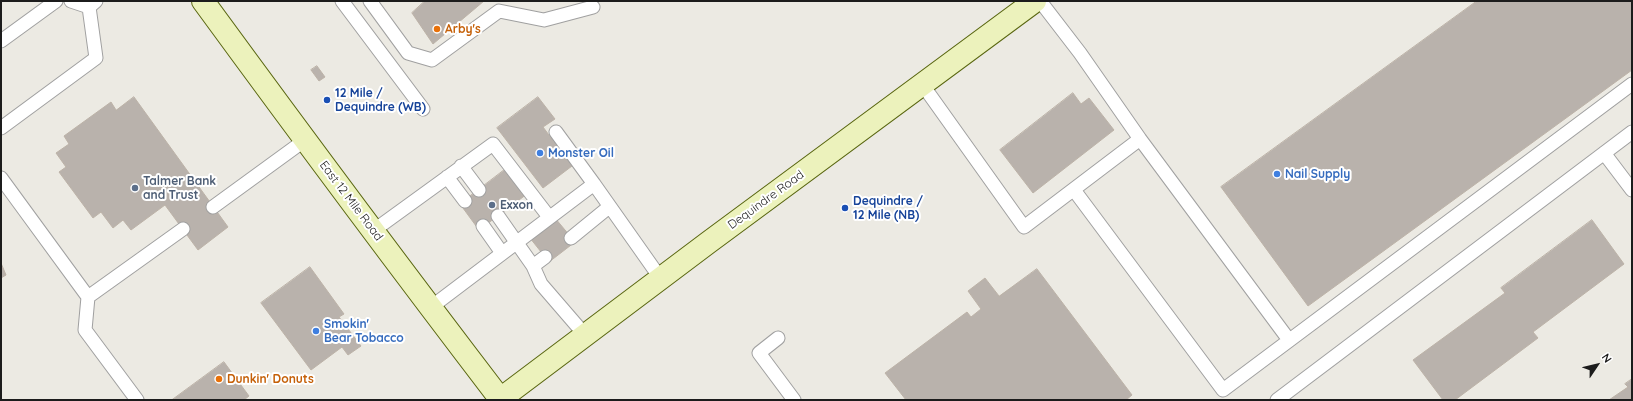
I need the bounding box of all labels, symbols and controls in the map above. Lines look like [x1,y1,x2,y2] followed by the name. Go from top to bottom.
[445,22,481,36] place label: Arby's
[432,24,442,34] marker: Arby's
[335,86,426,114] place label: 12 Mile / Dequindre (WB)
[322,95,332,105] marker: 12 Mile / Dequindre (WB)
[548,146,614,160] place label: Monster Oil
[535,148,545,158] marker: Monster Oil
[316,158,386,244] street label: East 12 Mile Road
[1285,167,1350,181] place label: Nail Supply
[725,168,807,232] street label: Dequindre Road
[1272,169,1282,179] marker: Nail Supply
[143,174,216,202] place label: Talmer Bank and Trust
[130,183,140,193] marker: Talmer Bank and Trust
[853,194,923,222] place label: Dequindre / 12 Mile (NB)
[500,198,533,212] place label: Exxon
[487,200,497,210] marker: Exxon
[840,203,850,213] marker: Dequindre / 12 Mile (NB)
[324,317,404,345] place label: Smokin' Bear Tobacco
[311,326,321,336] marker: Smokin' Bear Tobacco
[1577,345,1617,385] north arrow
[1599,351,1615,365] text: N
[227,372,314,386] place label: Dunkin' Donuts
[214,374,224,384] marker: Dunkin' Donuts

